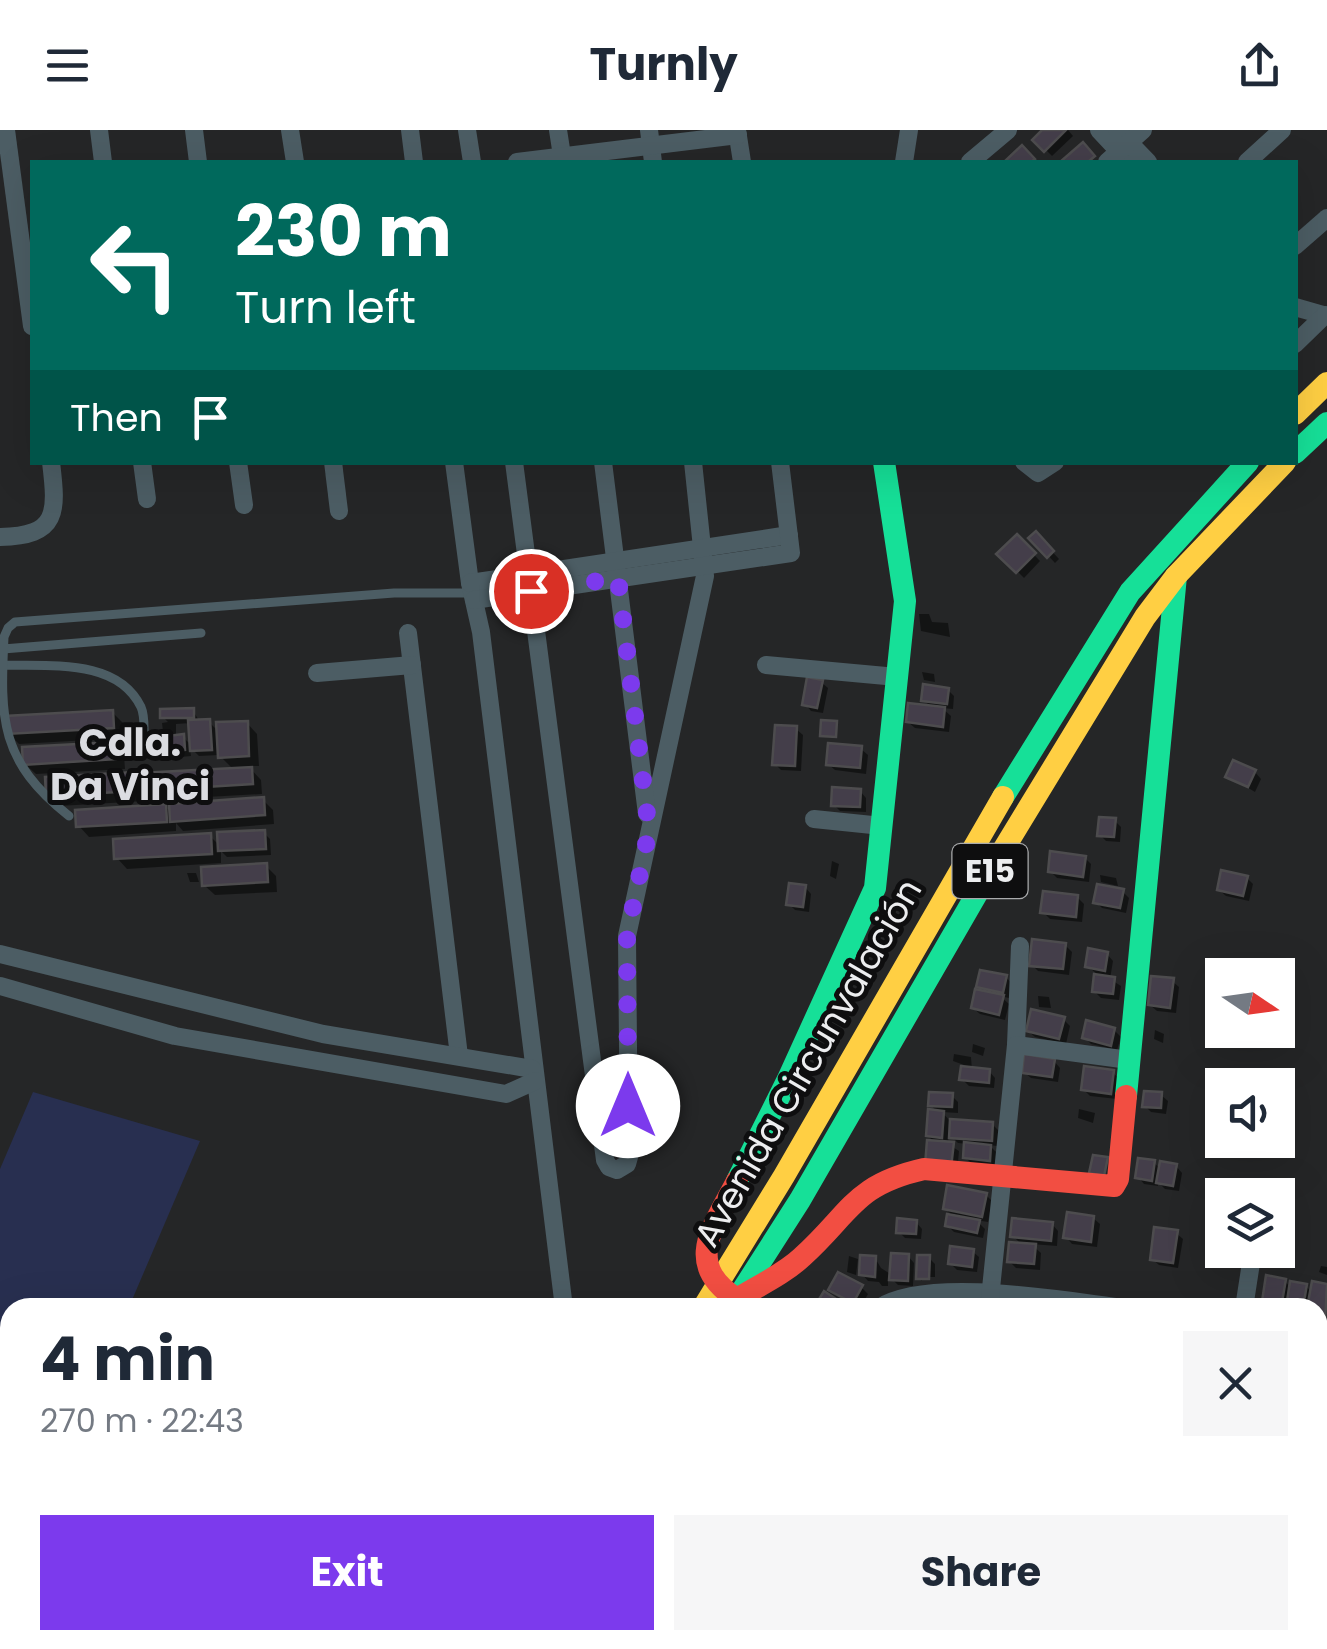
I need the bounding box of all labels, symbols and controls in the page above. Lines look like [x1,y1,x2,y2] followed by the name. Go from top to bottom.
[589,33,738,96] text: Turnly
[40,38,95,93] icon: menu
[1232,38,1287,93] icon: share
[235,182,452,281] text: 230 m
[70,200,200,330] icon: left
[235,276,416,339] text: Turn left
[183,390,238,445] icon: arrive
[70,391,163,444] text: Then
[489,549,574,634] pin
[504,564,559,619] icon: arrive
[50,716,210,813] district label: Cdla. Da Vinci
[952,844,1028,898] road number: E15
[682,870,933,1256] street label: Avenida Circunvalación
[1205,958,1295,1048] north arrow
[1205,958,1295,1268] map controls
[576,1054,680,1158] position arrow
[1205,1068,1295,1158] button: sound
[1205,1178,1295,1268] button: layers
[40,1317,215,1401] text: 4 min
[1183,1331,1288,1436] button: close
[40,1398,244,1443] text: 270 m · 22:43
[40,1515,654,1630] button: Exit
[674,1515,1288,1630] button: Share

